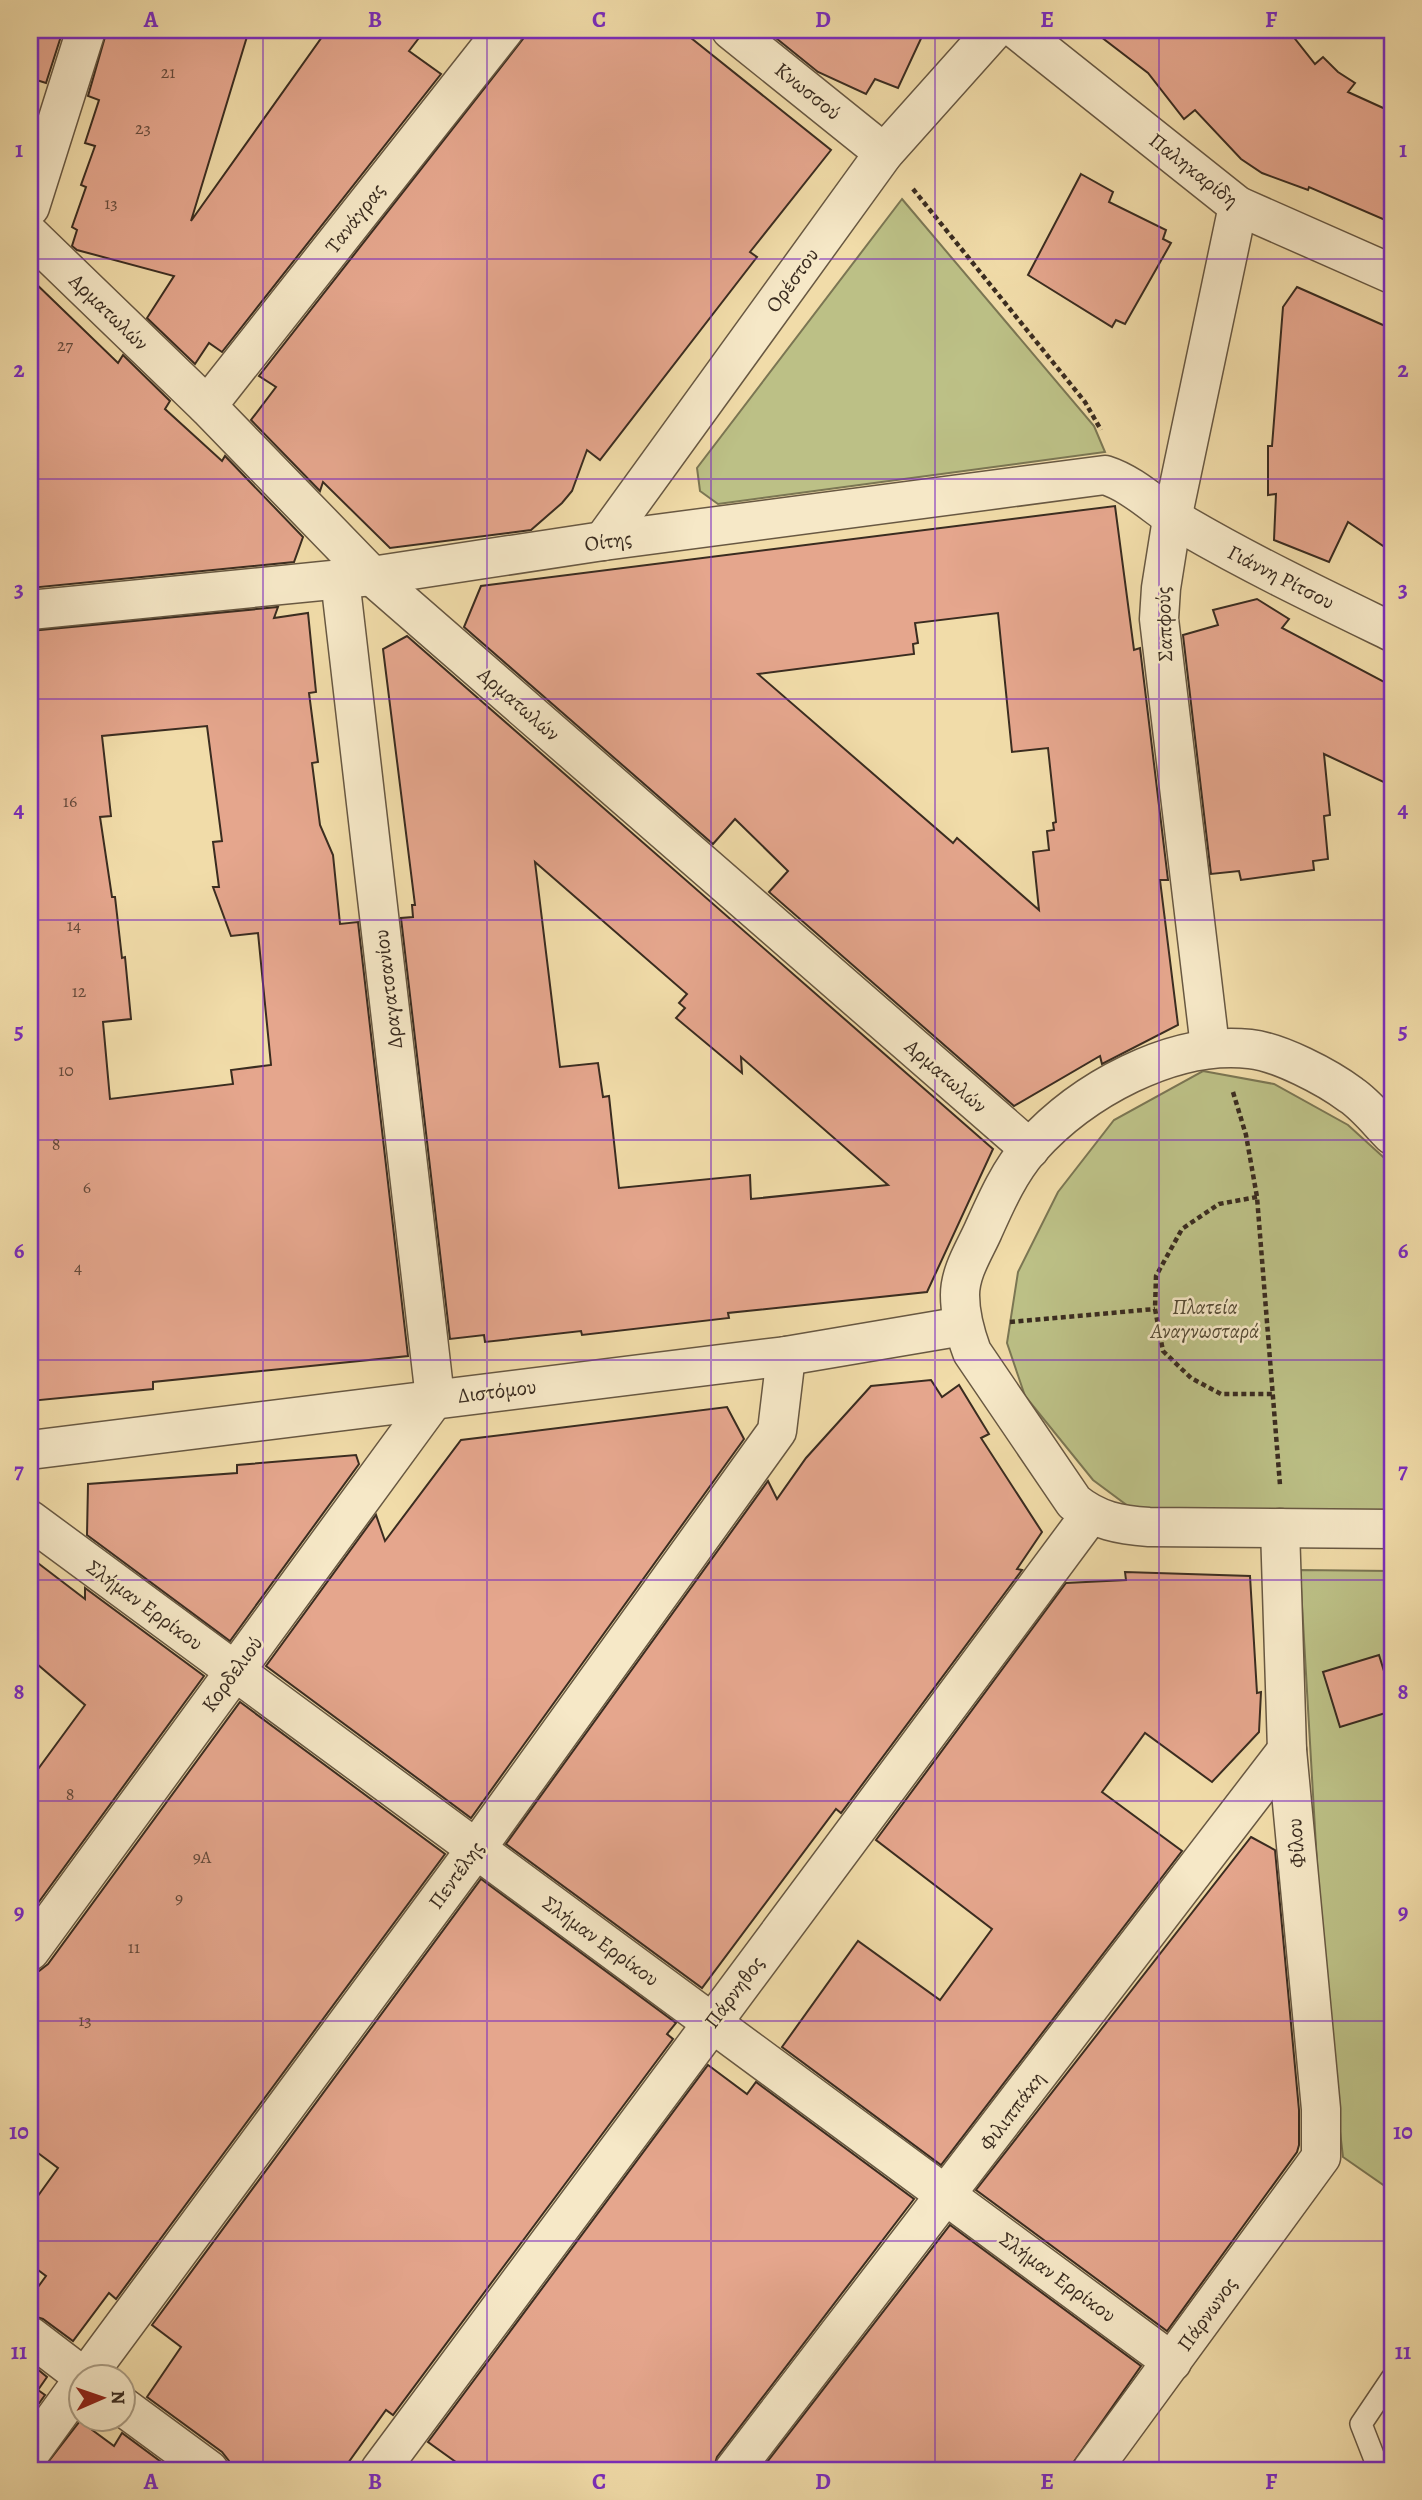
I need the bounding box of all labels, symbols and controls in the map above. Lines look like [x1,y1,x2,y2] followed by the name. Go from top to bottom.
[143,4,159,35] text: A
[368,4,382,35] text: B
[592,4,606,35] text: C
[815,4,831,35] text: D
[1040,4,1054,35] text: E
[1265,4,1278,35] text: F
[769,56,847,126] street label: Κνωσσού
[161,60,175,84] house number: 21
[135,116,151,140] house number: 23
[1144,126,1244,214] street label: Παληκαρίδη
[15,134,23,165] text: 1
[1399,134,1407,165] text: 1
[319,177,391,259] street label: Τανάγρας
[104,191,118,215] house number: 13
[759,242,825,318] street label: Ορέστου
[63,266,155,357] street label: Αρματωλών
[57,333,73,357] house number: 27
[13,354,25,385] text: 2
[1397,354,1409,385] text: 2
[583,524,633,558] street label: Οίτης
[1223,538,1339,616] street label: Γιάννη Ρίτσου
[14,574,24,605] text: 3
[1398,574,1408,605] text: 3
[1149,586,1179,662] street label: Σαπφούς
[471,660,566,748] street label: Αρματωλών
[63,789,77,813] house number: 16
[14,794,25,825] text: 4
[1398,794,1409,825] text: 4
[67,913,81,937] house number: 14
[367,928,409,1050] street label: Δραγατσανίου
[72,979,87,1003] house number: 12
[14,1015,24,1046] text: 5
[1398,1015,1408,1046] text: 5
[898,1032,993,1120] street label: Αρματωλών
[58,1058,74,1082] house number: 10
[52,1132,60,1156] house number: 8
[83,1175,91,1199] house number: 6
[14,1235,25,1266] text: 6
[1398,1235,1409,1266] text: 6
[74,1255,82,1279] house number: 4
[1150,1293,1259,1345] park label: Πλατεία Αναγνωσταρά
[456,1372,538,1410] street label: Διστόμου
[14,1455,24,1486] text: 7
[1398,1455,1408,1486] text: 7
[81,1553,209,1657] street label: Σλήμαν Ερρίκου
[195,1630,269,1718] street label: Κορδελιού
[13,1676,25,1707] text: 8
[1397,1676,1409,1707] text: 8
[66,1782,74,1806] house number: 8
[1280,1817,1312,1869] street label: Φίλου
[422,1835,490,1915] street label: Πεντέλης
[193,1845,212,1869] house number: 9Α
[175,1886,183,1910] house number: 9
[537,1889,665,1993] street label: Σλήμαν Ερρίκου
[14,1896,24,1927] text: 9
[1398,1896,1408,1927] text: 9
[128,1935,140,1959] house number: 11
[698,1950,770,2034] street label: Πάρνηθος
[78,2008,92,2032] house number: 13
[973,2066,1051,2156] street label: Φιλιππάκη
[9,2116,29,2147] text: 10
[1393,2116,1413,2147] text: 10
[994,2225,1122,2329] street label: Σλήμαν Ερρίκου
[1171,2271,1243,2357] street label: Πάρνωνος
[11,2336,27,2367] text: 11
[1395,2336,1411,2367] text: 11
[66,2364,136,2434] north arrow
[105,2390,131,2405] text: N
[143,2466,159,2497] text: A
[368,2466,382,2497] text: B
[592,2466,606,2497] text: C
[815,2466,831,2497] text: D
[1040,2466,1054,2497] text: E
[1265,2466,1278,2497] text: F

